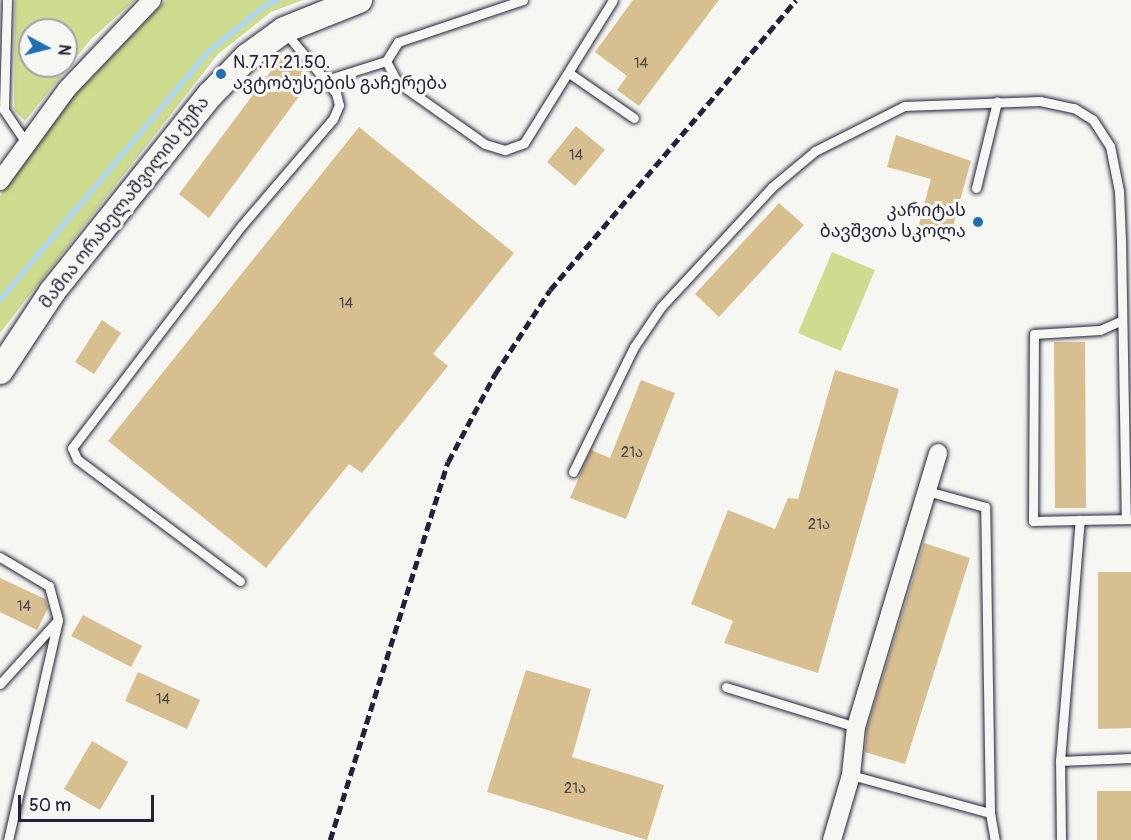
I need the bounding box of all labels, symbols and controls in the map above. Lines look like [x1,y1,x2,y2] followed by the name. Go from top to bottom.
[18,18,78,78] north arrow
[53,43,74,57] text: N
[233,53,447,96] place label: N.7.17.21.50. ავტობუსების გაჩერება
[634,55,648,73] house number: 14
[214,67,228,81] marker: N.7.17.21.50. ავტობუსების გაჩერება
[35,93,215,313] street label: მამია ორახელაშვილის ქუჩა
[569,147,583,165] house number: 14
[820,201,966,244] place label: კარიტას ბავშვთა სკოლა
[971,215,985,229] marker: კარიტას ბავშვთა სკოლა
[339,295,353,313] house number: 14
[621,444,643,462] house number: 21ა
[808,516,830,534] house number: 21ა
[17,598,31,616] house number: 14
[156,691,170,709] house number: 14
[564,780,586,798] house number: 21ა
[21,783,158,821] scale bar
[29,794,71,817] text: 50 m

